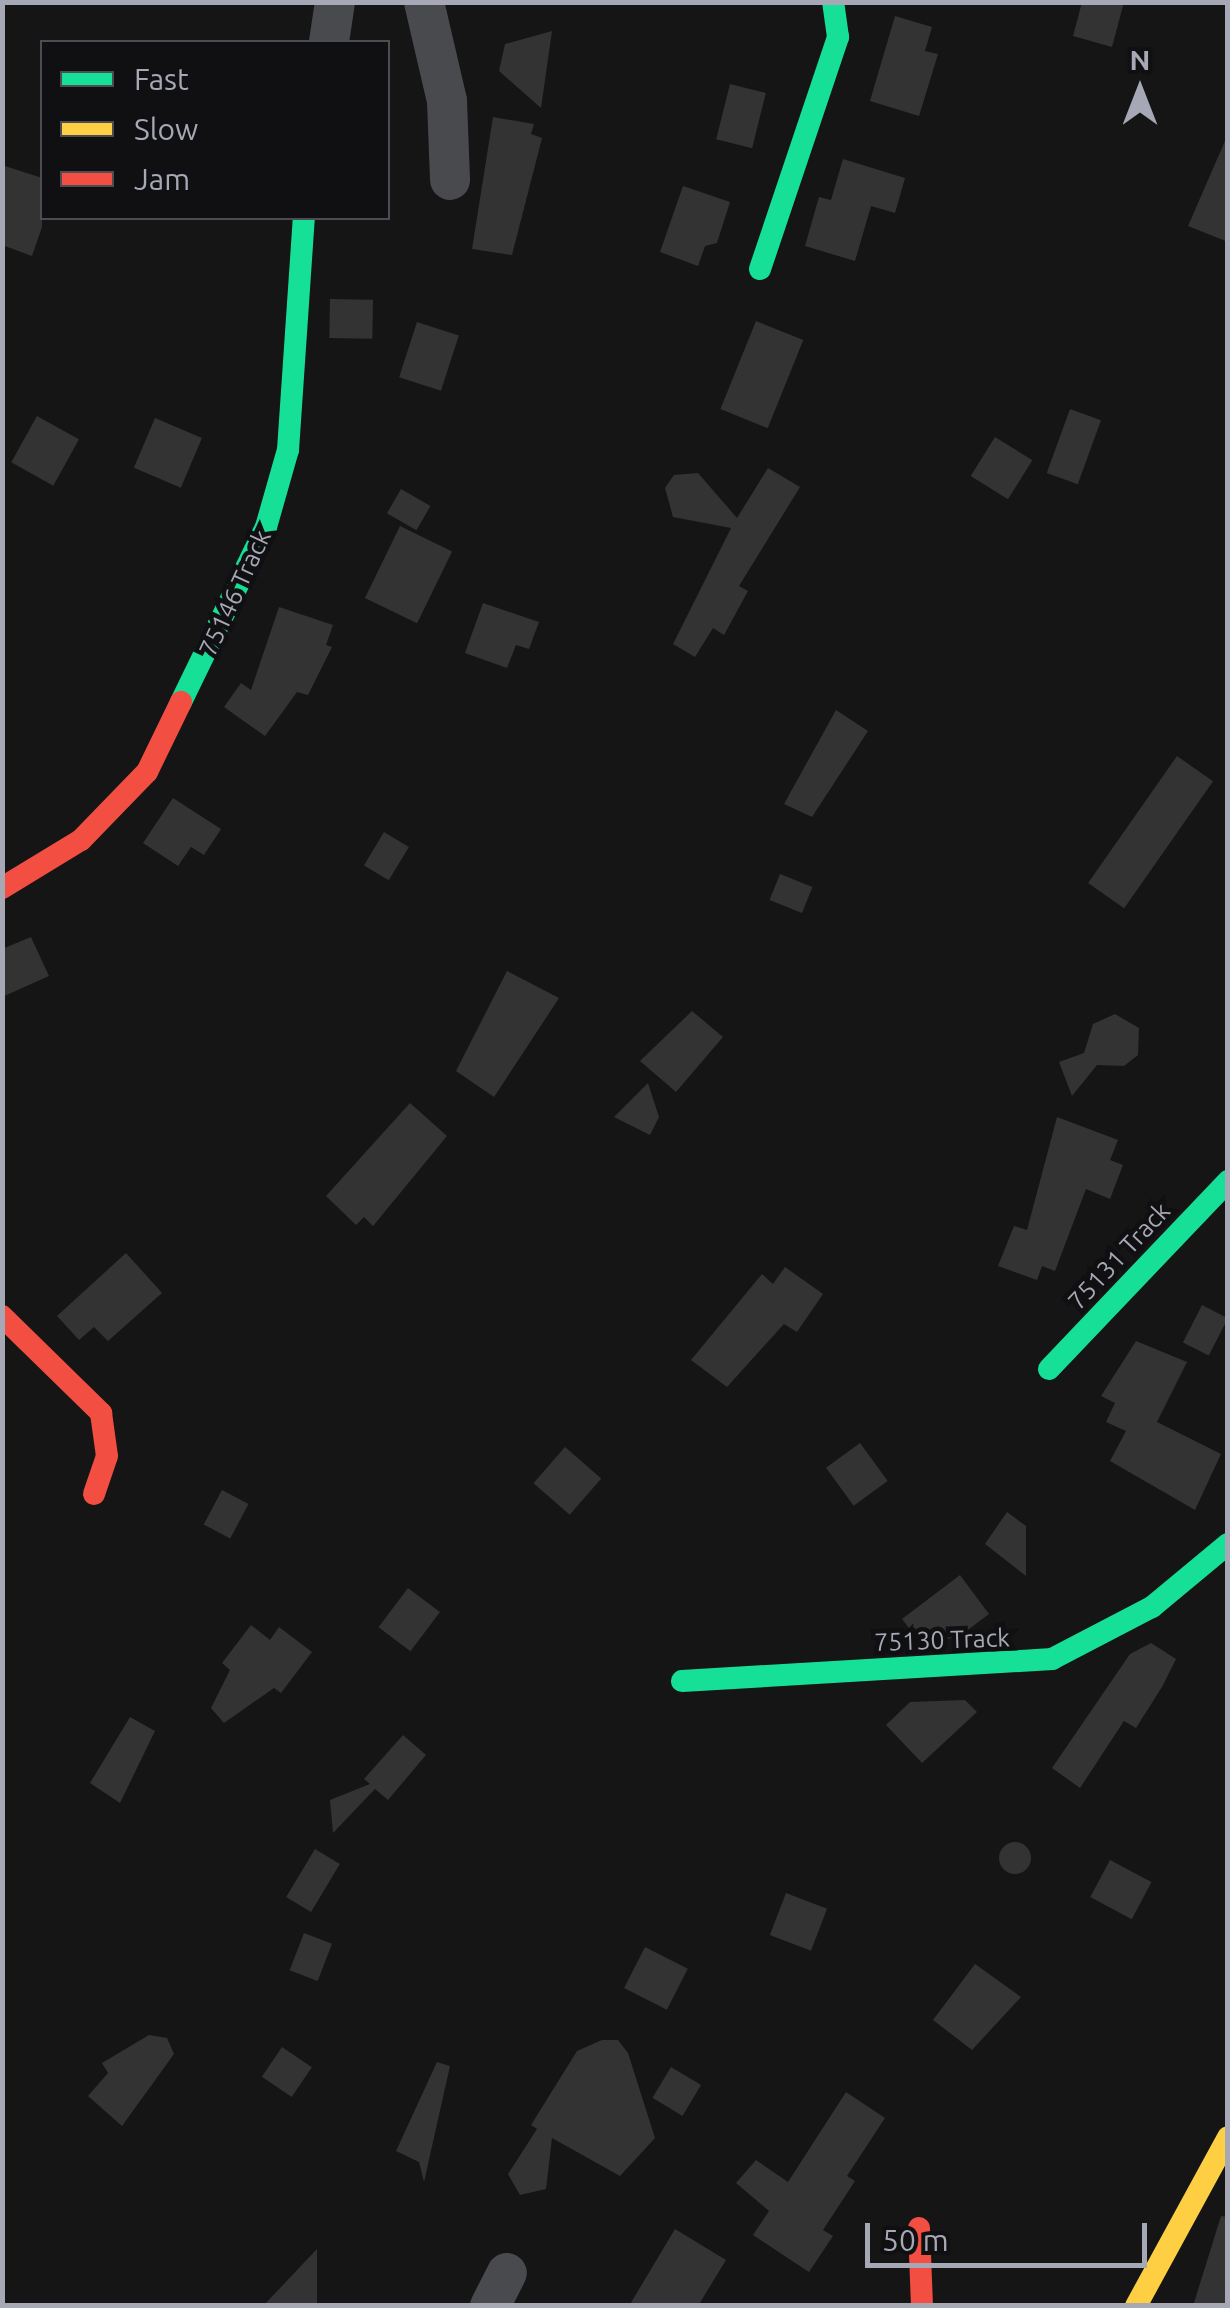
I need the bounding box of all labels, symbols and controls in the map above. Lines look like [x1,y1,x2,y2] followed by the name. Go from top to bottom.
[40,40,390,220] legend
[1090,40,1190,140] north arrow
[1130,44,1150,75] text: N
[134,62,189,96] text: Fast
[134,112,198,146] text: Slow
[134,162,190,196] text: Jam
[193,525,277,661] street label: 75146 Track
[1062,1196,1176,1316] street label: 75131 Track
[874,1623,1010,1657] street label: 75130 Track
[870,2203,1152,2265] scale bar
[882,2223,949,2257] text: 50 m

